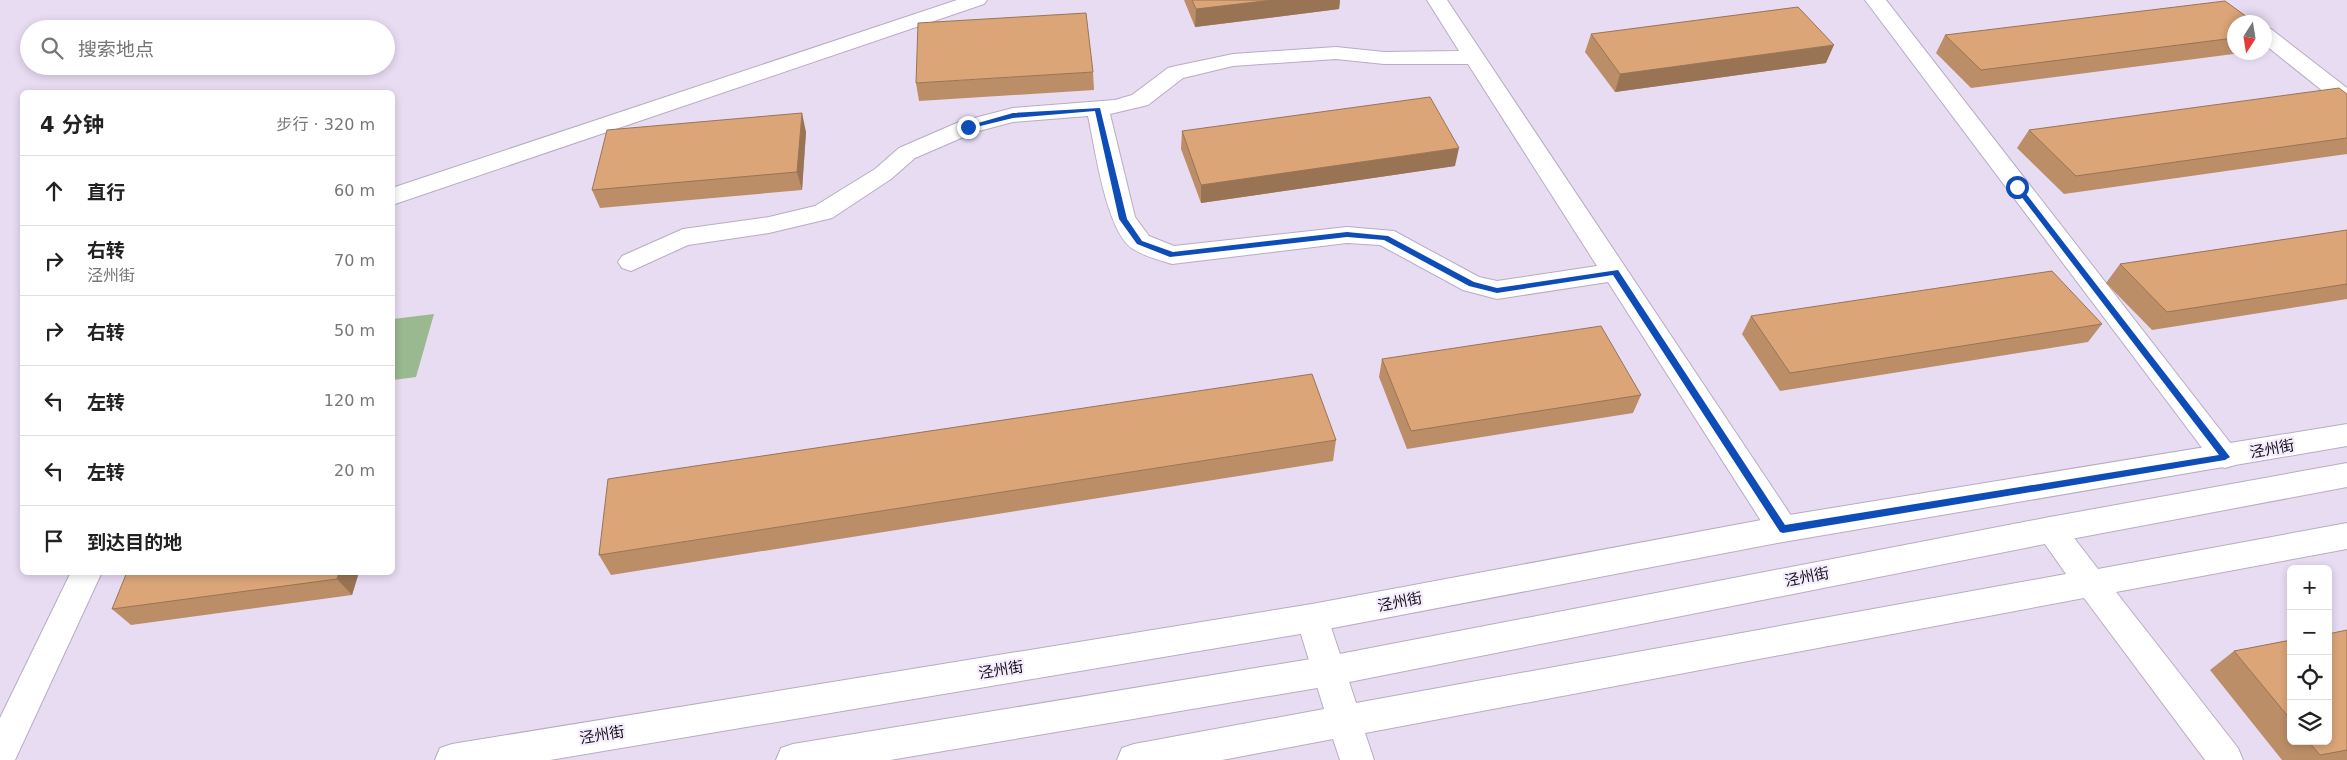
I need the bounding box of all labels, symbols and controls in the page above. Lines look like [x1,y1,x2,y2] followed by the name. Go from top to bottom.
[2227,15,2272,60] north arrow
[20,20,395,75] search box
[38,34,66,62] icon: search
[78,38,154,60] text: 搜索地点
[40,113,104,137] text: 4 分钟
[277,115,375,134] text: 步行 · 320 m
[957,116,980,139] route end
[2006,176,2029,199] route start
[40,177,68,205] icon: ahead
[87,181,125,203] text: 直行
[334,181,375,200] text: 60 m
[87,239,125,261] text: 右转
[40,247,68,275] icon: right
[334,251,375,270] text: 70 m
[87,266,135,285] text: 泾州街
[40,317,68,345] icon: right
[87,321,125,343] text: 右转
[334,321,375,340] text: 50 m
[40,387,68,415] icon: left
[87,391,125,413] text: 左转
[324,391,375,410] text: 120 m
[2248,436,2296,462] street label: 泾州街
[40,457,68,485] icon: left
[87,461,125,483] text: 左转
[334,461,375,480] text: 20 m
[40,527,68,555] icon: arrive
[87,531,182,553] text: 到达目的地
[1783,564,1831,590] street label: 泾州街
[2287,565,2332,745] map controls
[2287,565,2332,610] button: +
[1376,589,1424,615] street label: 泾州街
[2287,610,2332,655] button: −
[2287,655,2332,700] button: locate
[977,658,1025,682] street label: 泾州街
[2287,700,2332,745] button: layers
[578,723,626,747] street label: 泾州街

